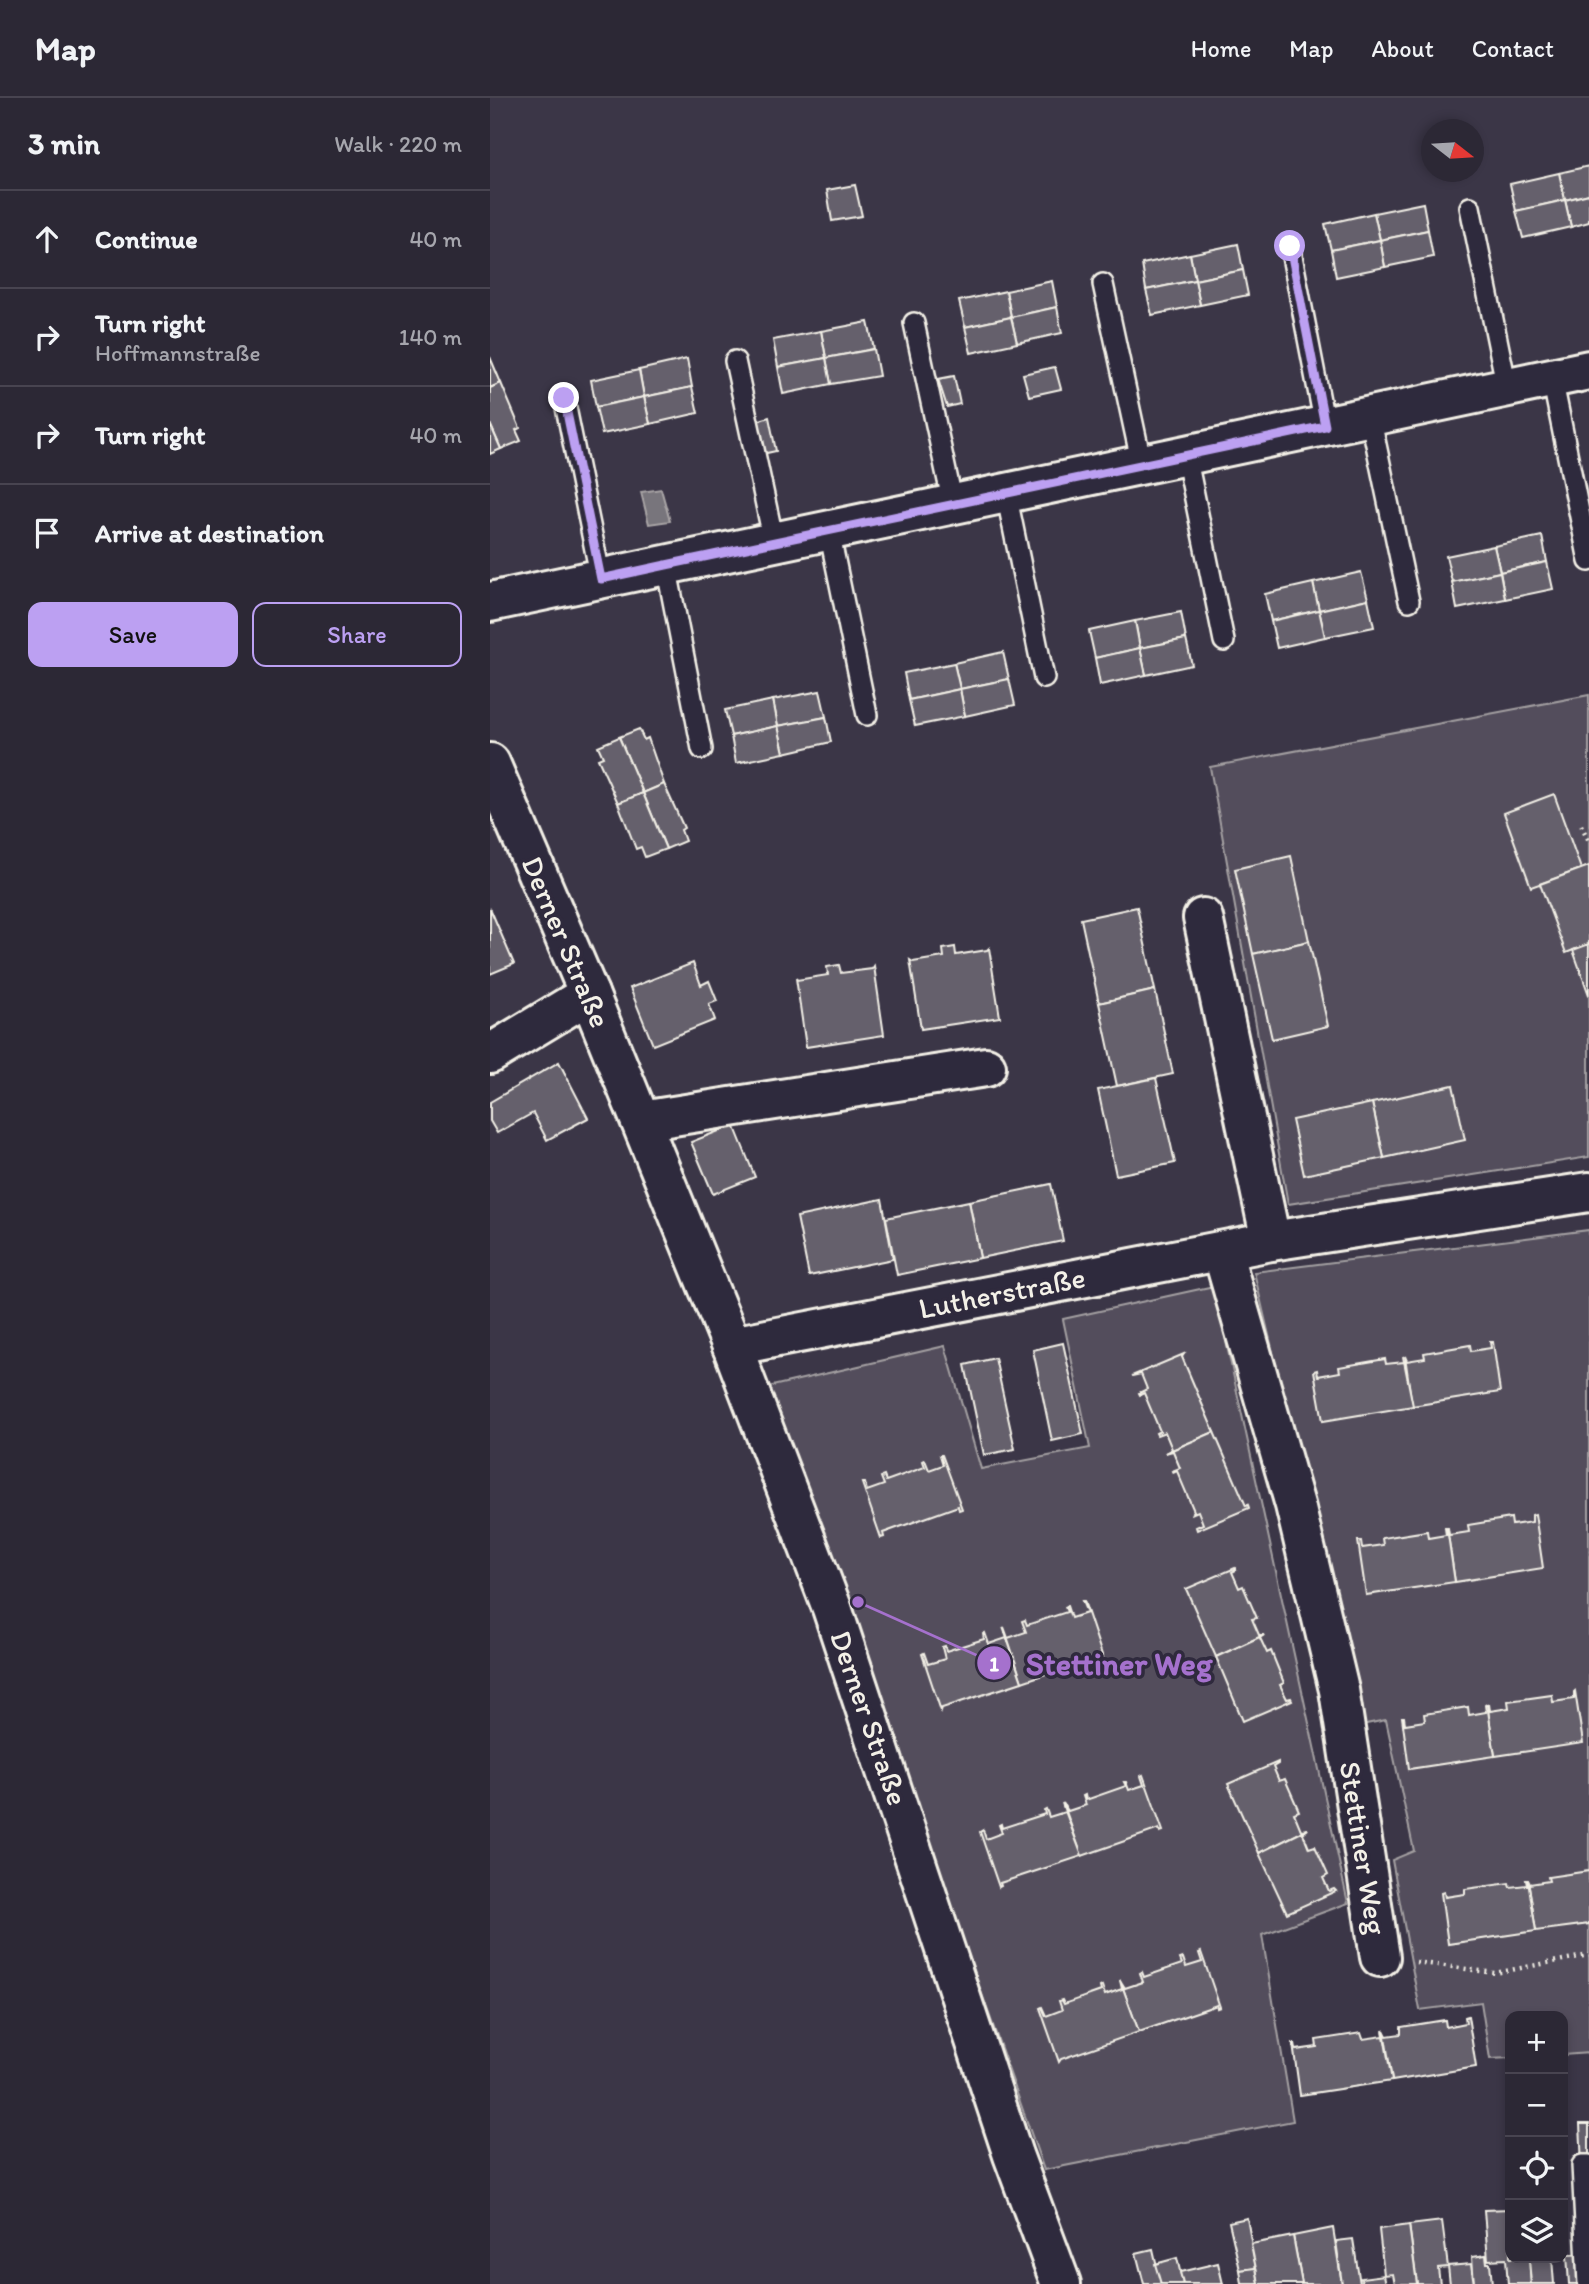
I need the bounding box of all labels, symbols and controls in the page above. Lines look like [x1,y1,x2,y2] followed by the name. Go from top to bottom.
[35,29,96,68] text: Map
[1191,34,1251,63] text: Home
[1289,34,1333,63] text: Map
[1371,34,1434,63] text: About
[1472,34,1554,63] text: Contact
[1421,119,1484,182] north arrow
[28,125,100,162] text: 3 min
[334,130,462,158] text: Walk · 220 m
[28,220,66,258] icon: ahead
[95,223,198,255] text: Continue
[409,225,462,253] text: 40 m
[1274,230,1305,261] route start
[95,307,206,339] text: Turn right
[28,318,66,356] icon: right
[399,323,462,351] text: 140 m
[95,339,260,367] text: Hoffmannstraße
[548,382,579,413] route end
[28,416,66,454] icon: right
[95,419,206,451] text: Turn right
[409,421,462,449] text: 40 m
[28,514,66,552] icon: arrive
[95,517,324,549] text: Arrive at destination
[28,602,238,667] button: Save
[252,602,462,667] button: Share
[514,850,619,1033] street label: Derner Straße
[915,1258,1088,1327] street label: Lutherstraße
[822,1625,917,1810] street label: Derner Straße
[977,1637,1226,1690] callout: Stettiner Weg
[1026,1645,1213,1683] text: Stettiner Weg
[989,1651,999,1676] text: 1
[1332,1759,1396,1938] street label: Stettiner Weg
[1505,2011,1568,2263] map controls
[1505,2011,1568,2074] button: +
[1505,2074,1568,2137] button: −
[1505,2137,1568,2200] button: locate
[1505,2200,1568,2263] button: layers

